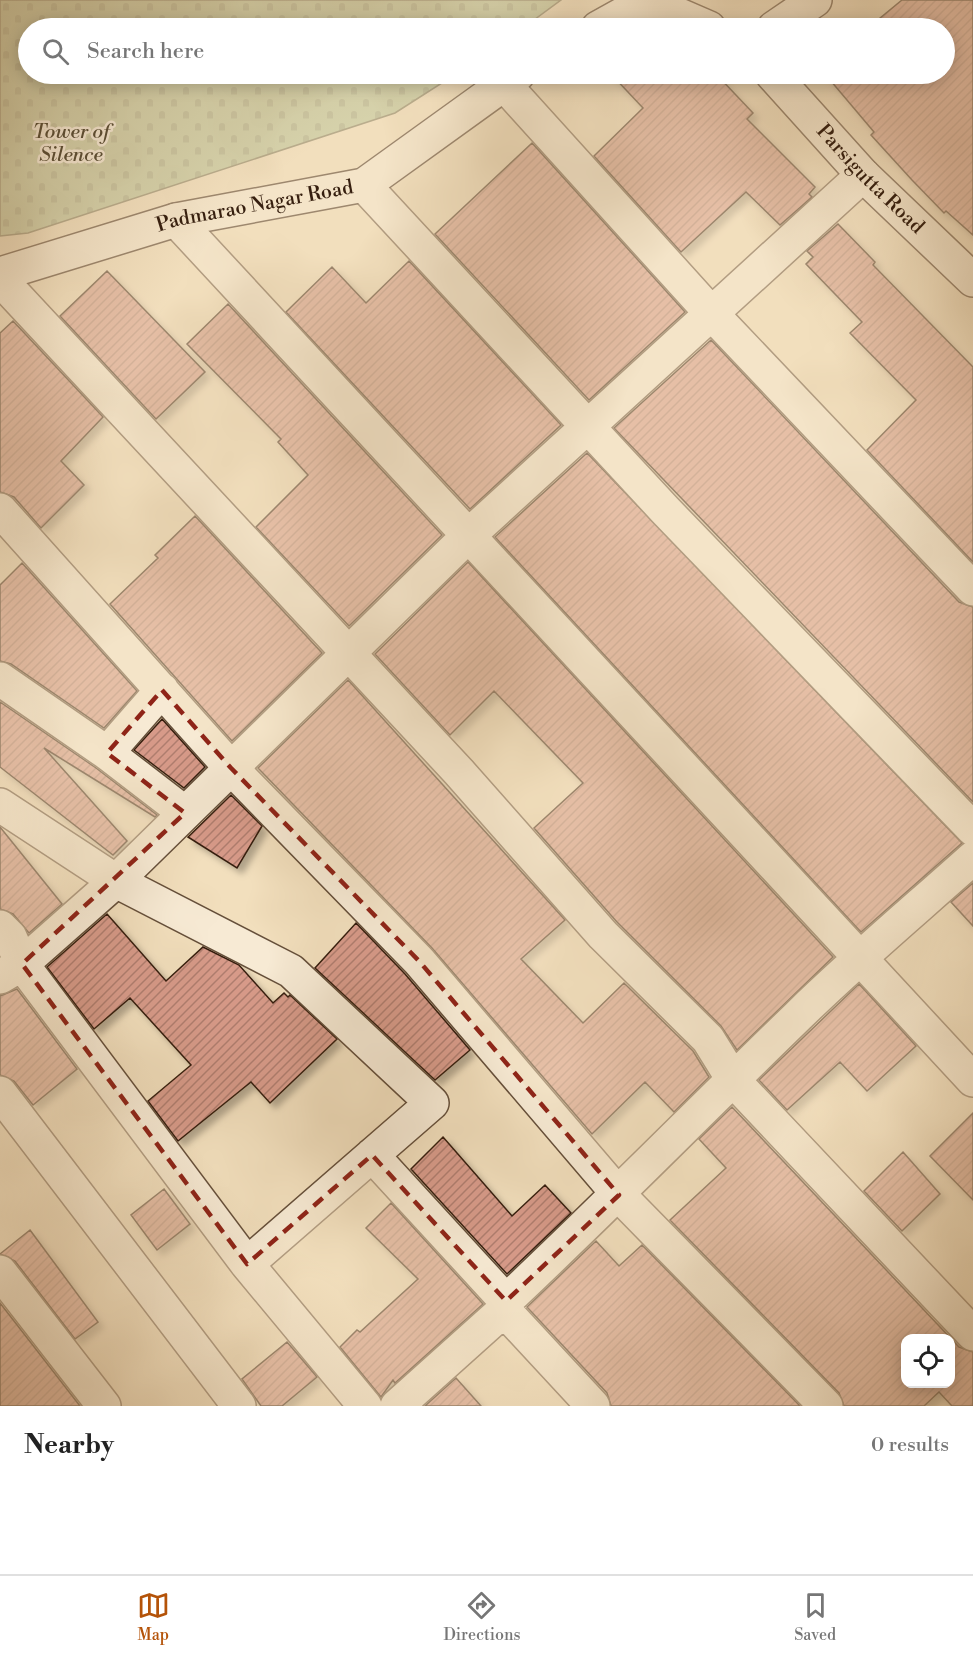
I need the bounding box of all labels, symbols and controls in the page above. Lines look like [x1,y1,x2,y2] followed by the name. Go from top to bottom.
[18,18,955,84] search box
[39,35,72,68] icon: search
[87,38,204,65] text: Search here
[811,119,930,240] street label: Parsigutta Road
[33,120,114,168] park label: Tower of Silence
[153,175,356,238] street label: Padmarao Nagar Road
[901,1334,955,1388] map controls
[901,1334,955,1388] button: locate
[24,1429,114,1461] text: Nearby
[871,1433,949,1458] text: 0 results
[137,1589,170,1645] tab: Map
[443,1589,521,1645] tab: Directions
[794,1589,836,1645] tab: Saved

